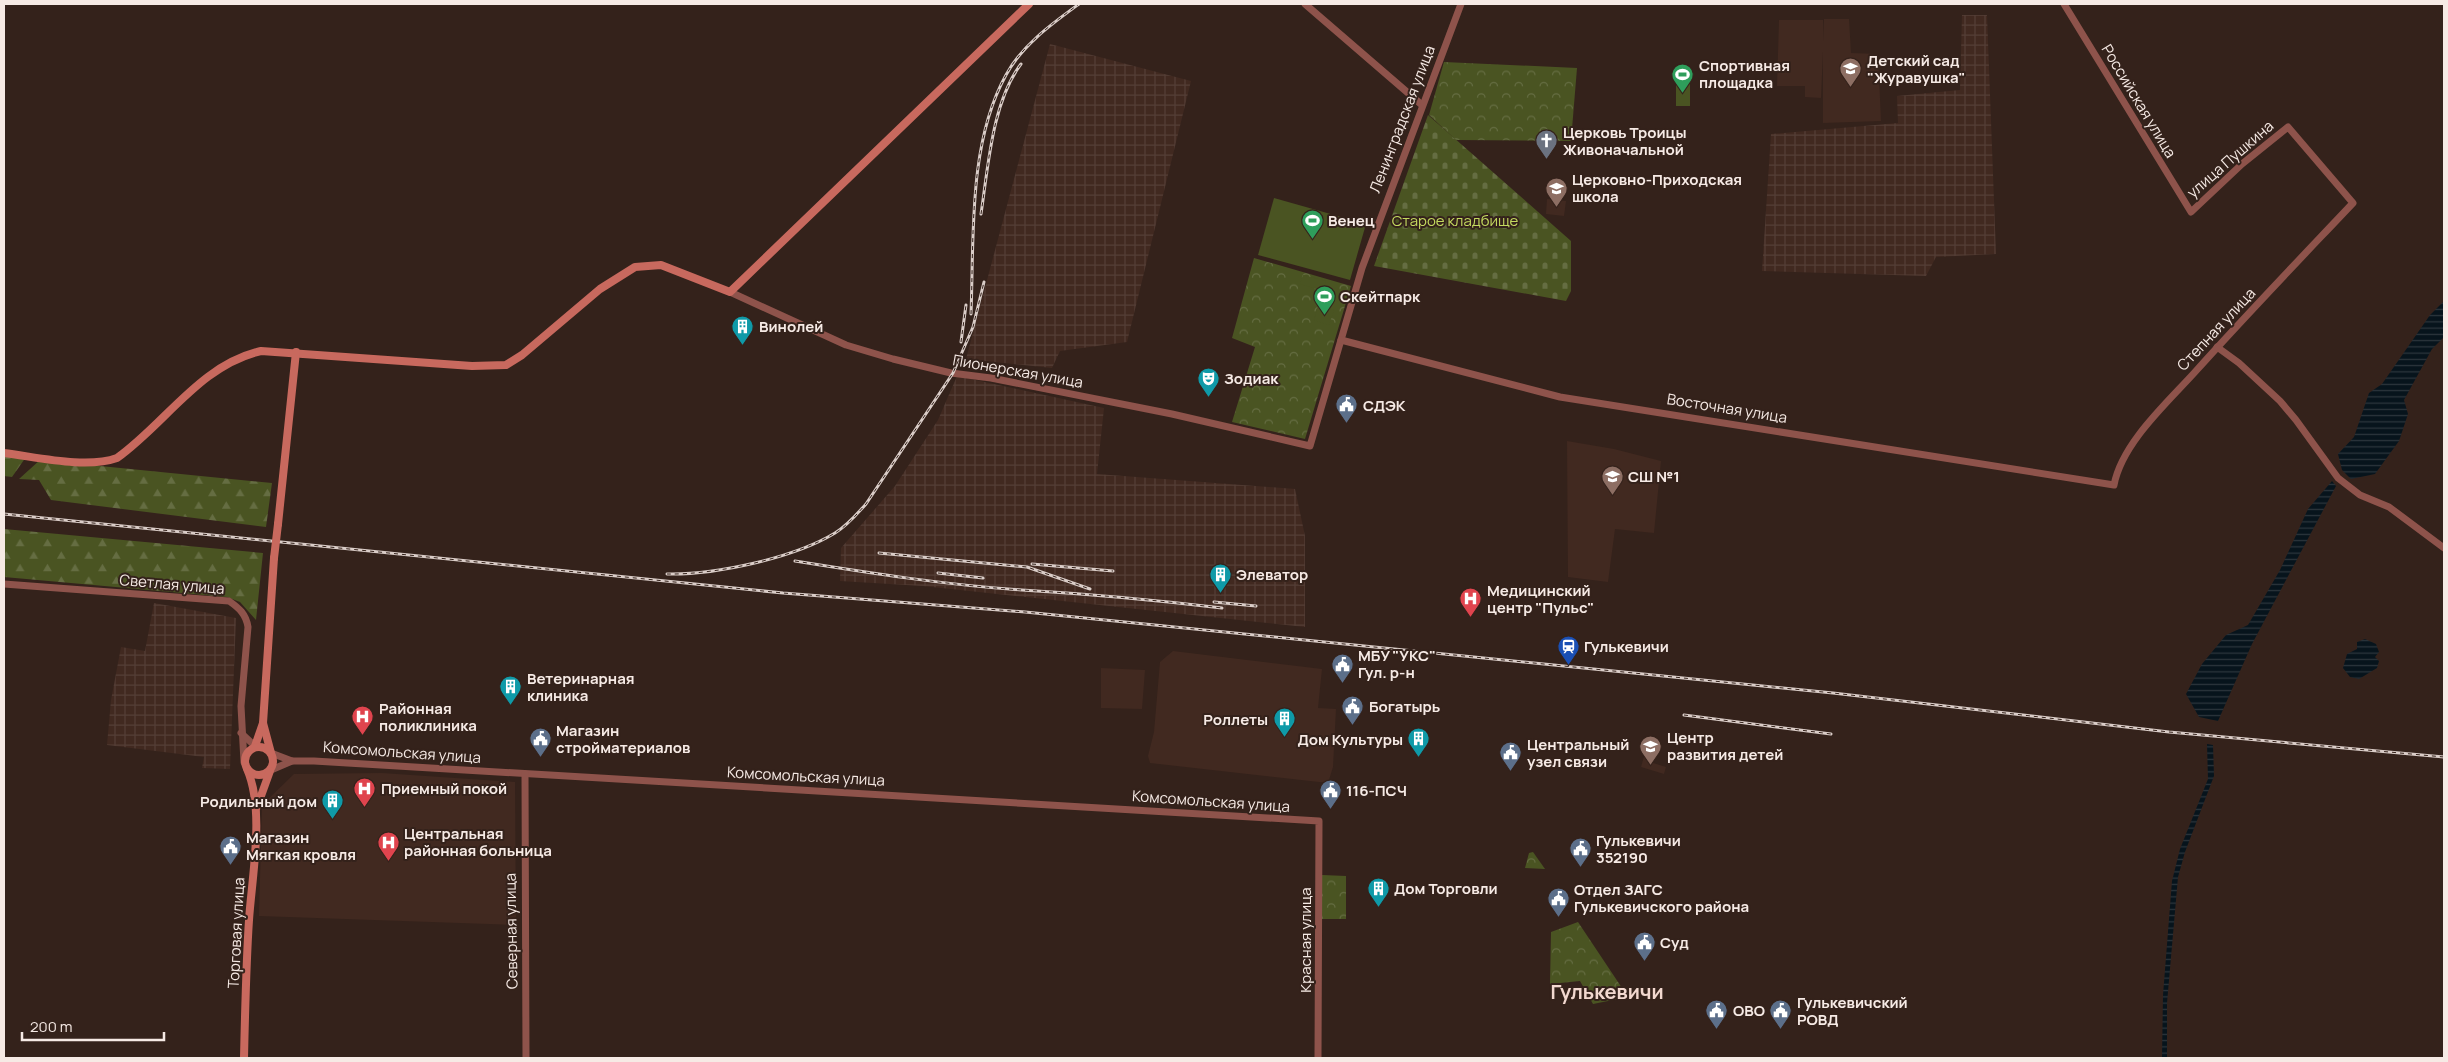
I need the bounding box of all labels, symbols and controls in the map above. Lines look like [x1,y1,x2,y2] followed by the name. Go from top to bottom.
[2097,40,2181,162] street label: Российская улица
[1364,42,1440,196] street label: Ленинградская улица
[1867,50,1965,88] place label: Детский сад "Журавушка"
[1699,55,1790,93] place label: Спортивная площадка
[1839,57,1863,88] school or university icon: Детский сад "Журавушка"
[1671,62,1695,93] sports icon: Спортивная площадка
[2182,116,2278,202] street label: улица Пушкина
[1563,122,1686,160] place label: Церковь Троицы Живоначальной
[1535,129,1559,160] church icon: Церковь Троицы Живоначальной
[1572,169,1742,207] place label: Церковно-Приходская школа
[1544,176,1568,207] school or university icon: Церковно-Приходская школа
[1300,208,1324,239] sports icon: Венец
[1328,210,1375,231] place label: Венец
[1392,210,1519,231] park label: Старое кладбище
[2172,283,2260,375] street label: Степная улица
[1312,284,1336,315] sports icon: Скейтпарк
[1340,286,1421,307] place label: Скейтпарк
[731,314,755,345] building icon: Винолей
[759,316,823,337] place label: Винолей
[951,349,1085,393] street label: Пионерская улица
[1196,366,1220,397] theatre icon: Зодиак
[1224,368,1279,389] place label: Зодиак
[1665,388,1789,428] street label: Восточная улица
[1335,393,1359,424] public building icon: СДЭК
[1363,395,1406,416] place label: СДЭК
[1600,464,1624,495] school or university icon: СШ №1
[1628,466,1680,487] place label: СШ №1
[1208,562,1232,593] building icon: Элеватор
[1236,564,1308,585] place label: Элеватор
[119,569,225,599] street label: Светлая улица
[1487,580,1594,618] place label: Медицинский центр "Пульс"
[1459,587,1483,618] hospital icon: Медицинский центр "Пульс"
[1556,634,1580,665] station icon: Гулькевичи
[1584,636,1669,657] place label: Гулькевичи
[1358,645,1436,683] place label: МБУ "УКС" Гул. р-н
[1330,652,1354,683] public building icon: МБУ "УКС" Гул. р-н
[527,668,635,706] place label: Ветеринарная клиника
[499,675,523,706] building icon: Ветеринарная клиника
[1341,694,1365,725] public building icon: Богатырь
[1369,696,1440,717] place label: Богатырь
[379,698,477,736] place label: Районная поликлиника
[351,705,375,736] hospital icon: Районная поликлиника
[1272,707,1296,738] building icon: Роллеты
[1203,709,1268,730] place label: Роллеты
[556,720,690,758] place label: Магазин стройматериалов
[528,727,552,758] public building icon: Магазин стройматериалов
[1407,727,1431,758] building icon: Дом Культуры
[1667,727,1783,765] place label: Центр развития детей
[1297,729,1403,750] place label: Дом Культуры
[1527,734,1629,772] place label: Центральный узел связи
[1639,734,1663,765] school or university icon: Центр развития детей
[322,736,482,768] street label: Комсомольская улица
[1499,741,1523,772] public building icon: Центральный узел связи
[726,761,886,791] street label: Комсомольская улица
[353,776,377,807] hospital icon: Приемный покой
[381,778,507,799] place label: Приемный покой
[1318,778,1342,809] public building icon: 116-ПСЧ
[1346,780,1407,801] place label: 116-ПСЧ
[1131,785,1291,817] street label: Комсомольская улица
[321,789,345,820] building icon: Родильный дом
[200,791,317,812] place label: Родильный дом
[404,823,552,861] place label: Центральная районная больница
[246,827,356,865] place label: Магазин Мягкая кровля
[376,830,400,861] hospital icon: Центральная районная больница
[1596,830,1681,868] place label: Гулькевичи 352190
[218,834,242,865] public building icon: Магазин Мягкая кровля
[1568,837,1592,868] public building icon: Гулькевичи 352190
[499,873,523,989] street label: Северная улица
[1366,876,1390,907] building icon: Дом Торговли
[223,877,249,989] street label: Торговая улица
[1394,878,1498,899] place label: Дом Торговли
[1574,879,1749,917] place label: Отдел ЗАГС Гулькевичского района
[1546,886,1570,917] public building icon: Отдел ЗАГС Гулькевичского района
[1295,887,1316,993] street label: Красная улица
[1632,930,1656,961] public building icon: Суд
[1660,932,1689,953] place label: Суд
[1550,978,1664,1005] district label: Гулькевичи
[1797,992,1908,1030] place label: Гулькевичский РОВД
[1705,998,1729,1029] public building icon: ОВО
[1769,999,1793,1030] public building icon: Гулькевичский РОВД
[1733,1000,1765,1021] place label: ОВО
[22,1010,165,1042] scale bar
[30,1016,73,1037] text: 200 m

